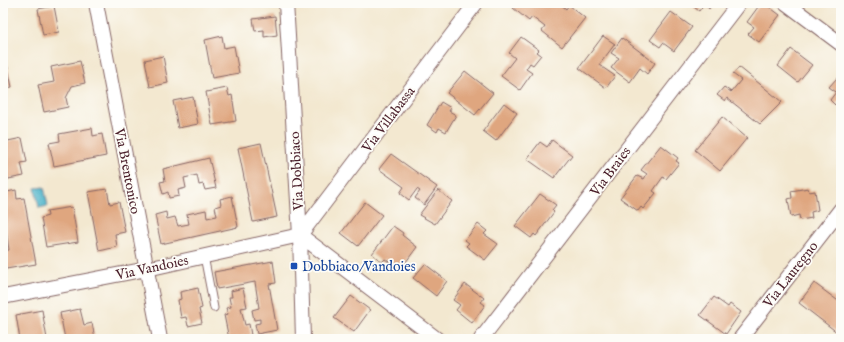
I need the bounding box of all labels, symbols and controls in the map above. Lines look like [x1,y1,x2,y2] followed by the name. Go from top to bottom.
[358,82,420,157] street label: Via Villabassa
[110,126,144,216] street label: Via Brentonico
[286,131,308,212] street label: Via Dobbiaco
[586,143,635,201] street label: Via Braies
[759,237,823,312] street label: Via Lauregno
[113,251,190,285] street label: Via Vandoies
[302,258,416,276] place label: Dobbiaco/Vandoies
[289,261,299,271] marker: Dobbiaco/Vandoies

